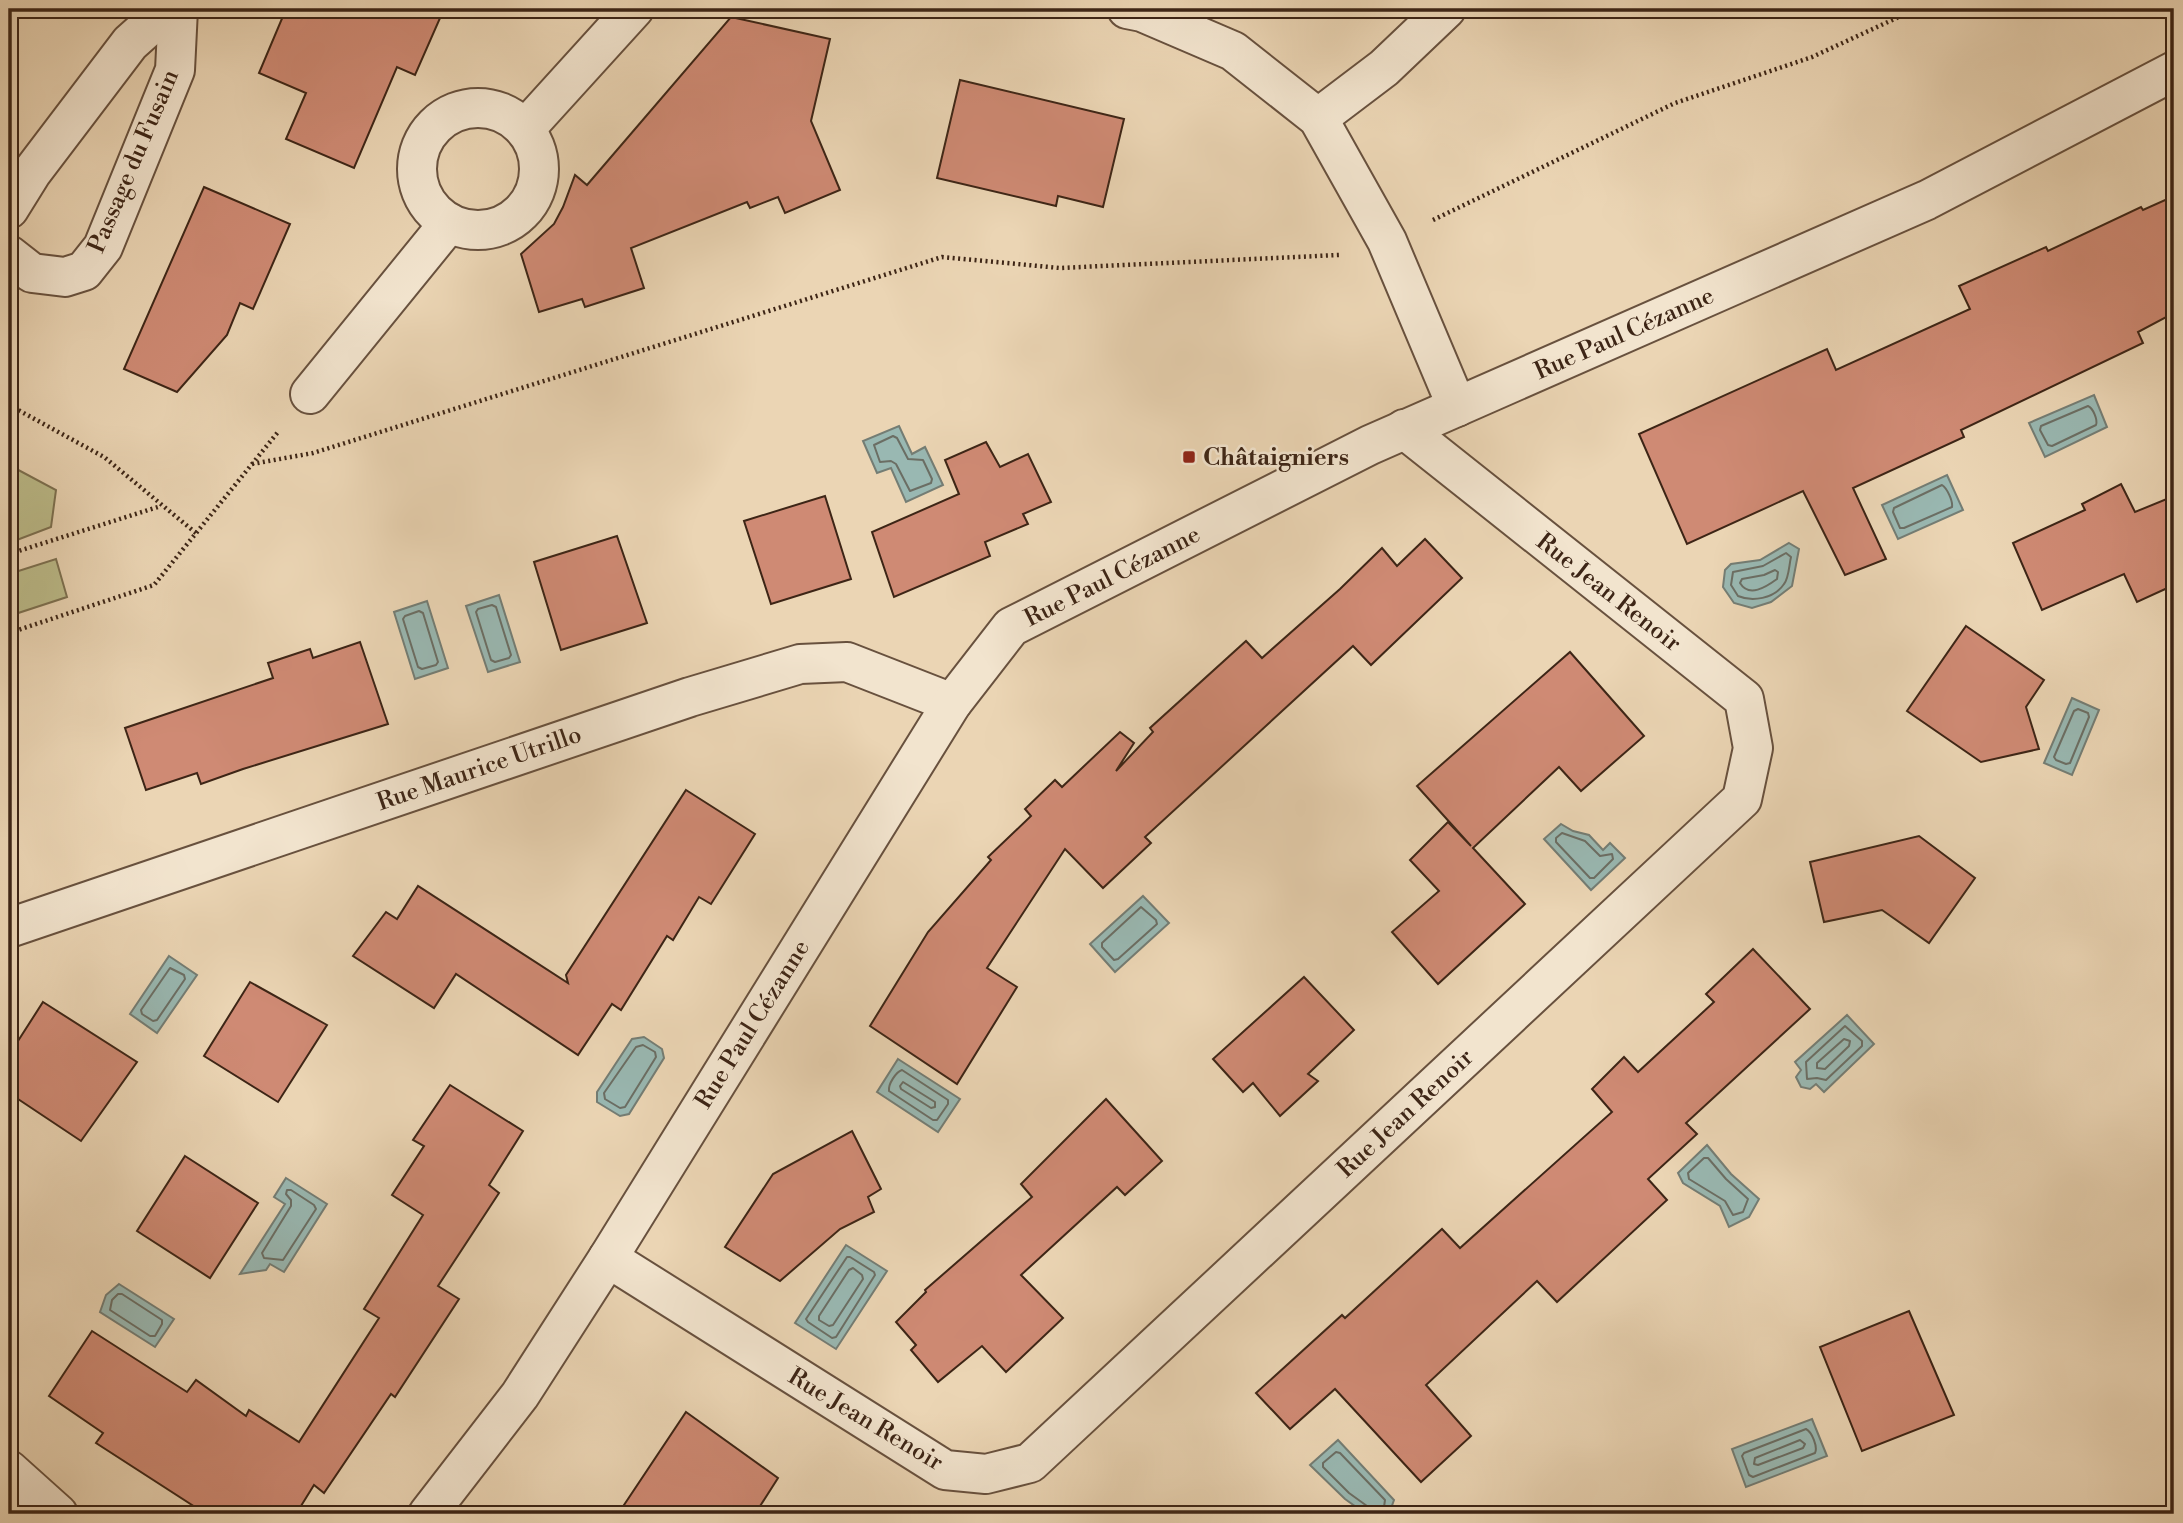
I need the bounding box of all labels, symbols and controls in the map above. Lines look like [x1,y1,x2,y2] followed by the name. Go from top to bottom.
[82,65,186,258] street label: Passage du Fusain
[1530,281,1719,387] street label: Rue Paul Cézanne
[1203,443,1349,473] place label: Châtaigniers
[1181,449,1197,465] marker: Châtaigniers
[1019,520,1205,634] street label: Rue Paul Cézanne
[1530,527,1687,659] street label: Rue Jean Renoir
[373,720,586,818] street label: Rue Maurice Utrillo
[689,935,817,1114] street label: Rue Paul Cézanne
[1331,1043,1480,1185] street label: Rue Jean Renoir
[782,1362,949,1478] street label: Rue Jean Renoir

